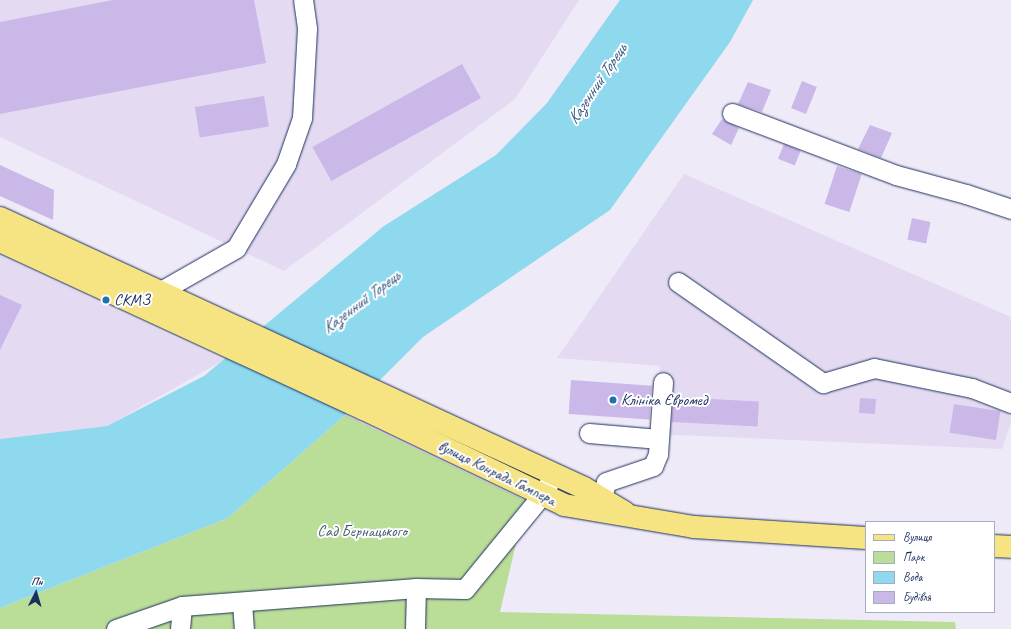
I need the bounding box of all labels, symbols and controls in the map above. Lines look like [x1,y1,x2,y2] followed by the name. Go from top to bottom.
[563,40,631,128] water label: Казенний Торець
[318,266,404,338] water label: Казенний Торець
[114,290,150,310] place label: СКМЗ
[101,295,111,305] marker: СКМЗ
[621,390,707,410] place label: Клініка Євромед
[608,395,618,405] marker: Клініка Євромед
[435,436,559,510] street label: вулиця Конрада Гампера
[317,521,407,541] park label: Сад Бернацького
[865,521,995,613] legend
[903,529,931,545] text: Вулиця
[903,549,924,565] text: Парк
[903,569,922,585] text: Вода
[16,573,56,613] north arrow
[31,574,43,589] text: Пн
[903,589,931,605] text: Будівля

